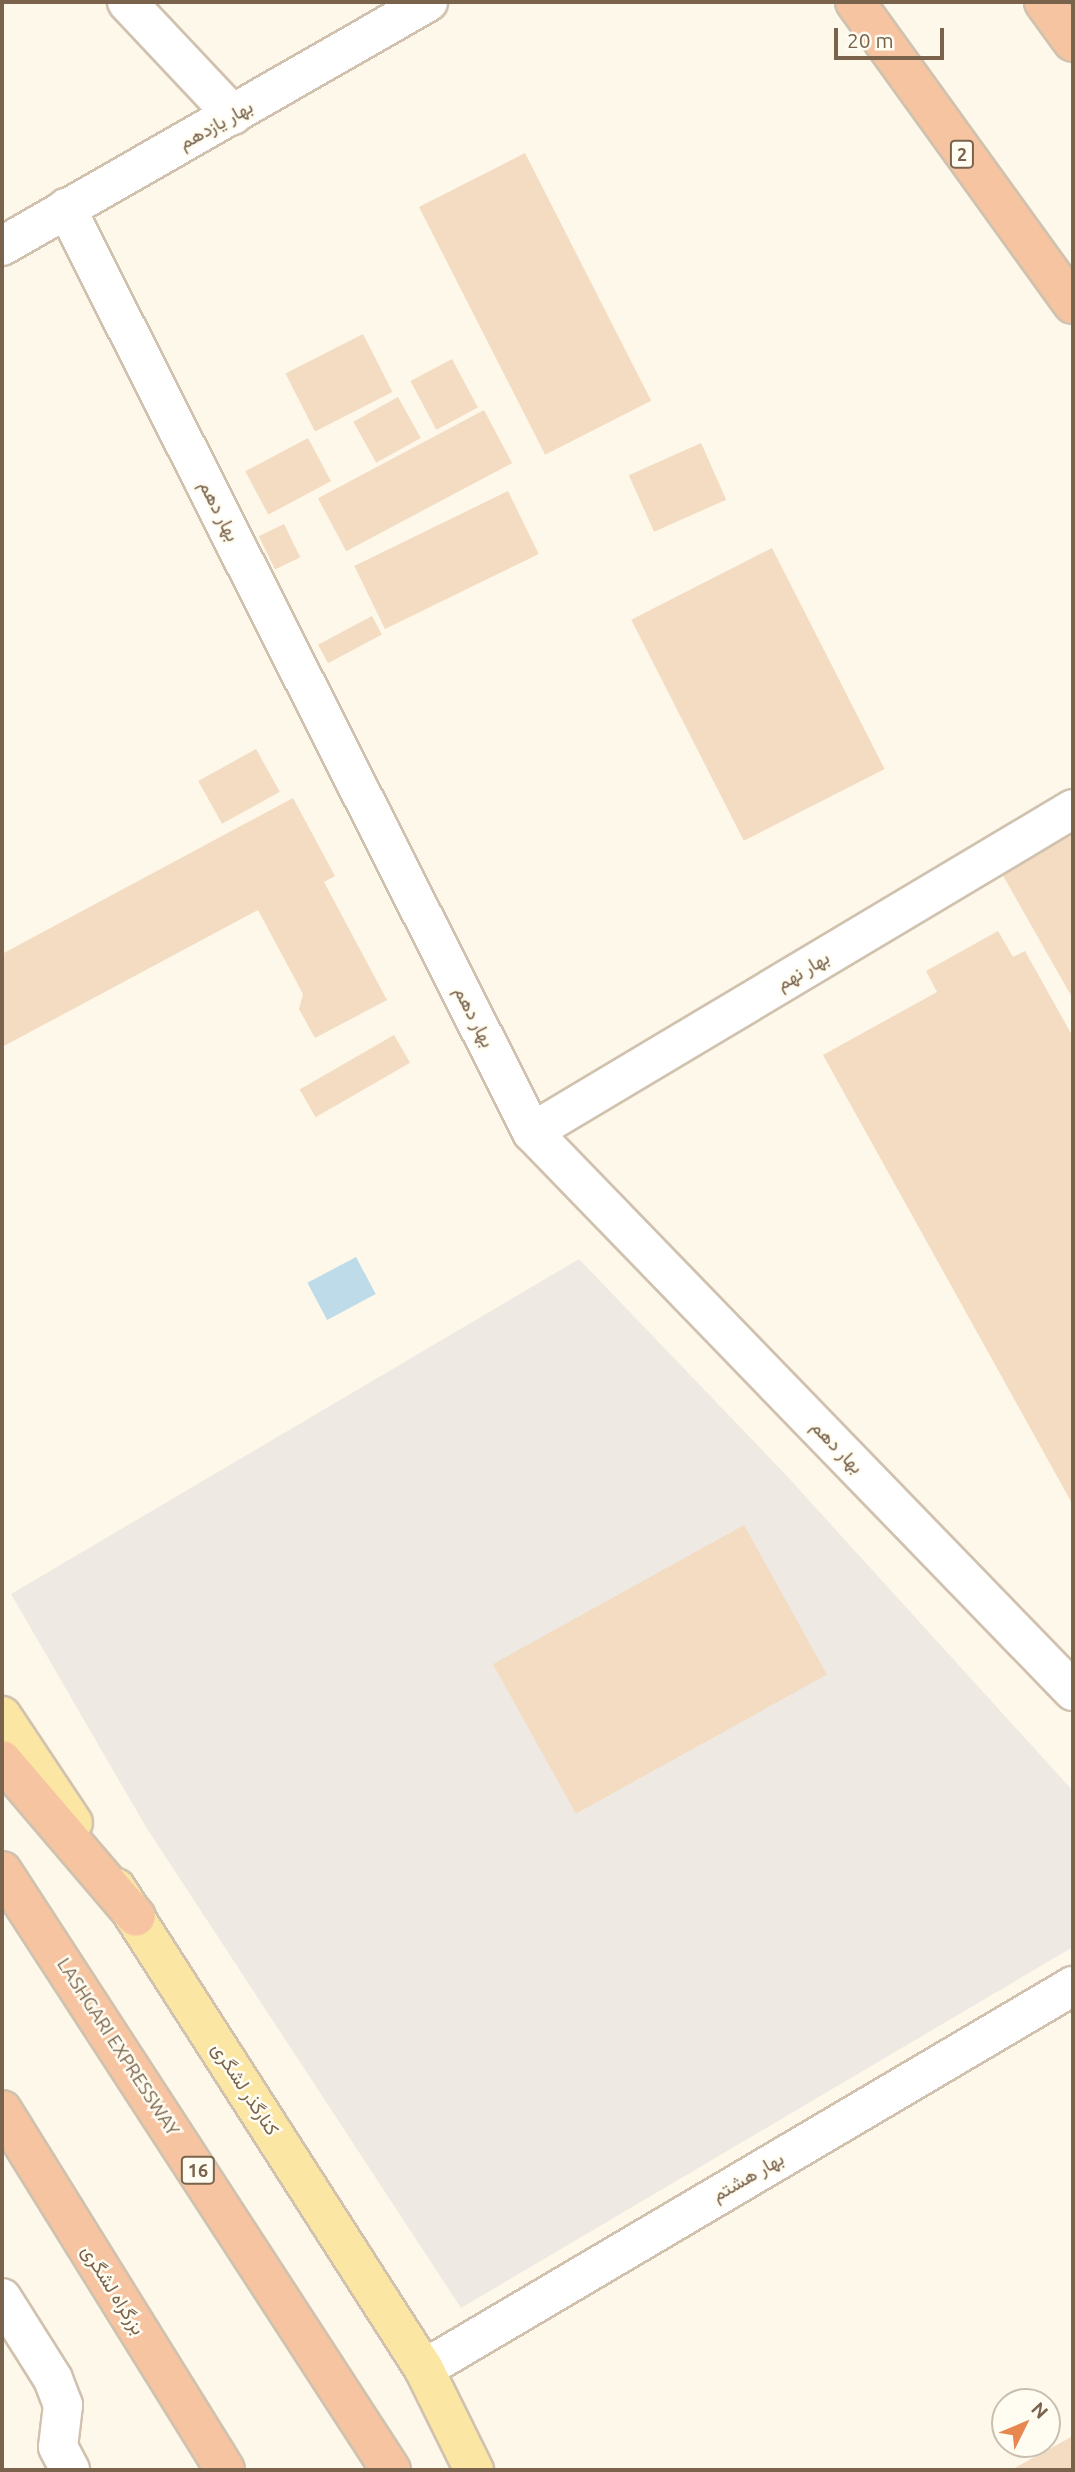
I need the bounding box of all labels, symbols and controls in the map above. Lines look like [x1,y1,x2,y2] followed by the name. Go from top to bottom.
[837,14,947,58] scale bar
[847,28,894,52] text: 20 m
[175,95,257,155] street label: بهار یازدهم
[950,140,974,168] road number: 2
[194,477,244,545] street label: بهار دهم
[772,946,834,996] street label: بهار نهم
[449,983,499,1051] street label: بهار دهم
[806,1416,868,1478] street label: بهار دهم
[52,1954,184,2140] street label: LASHGARI EXPRESSWAY
[207,2038,283,2140] street label: کنارگذر لشگری
[708,2147,788,2207] street label: بهار هشتم
[180,2156,216,2184] road number: 16
[76,2241,150,2339] street label: بزرگراه لشگری
[991,2388,1061,2458] north arrow
[1027,2397,1053,2423] text: N

